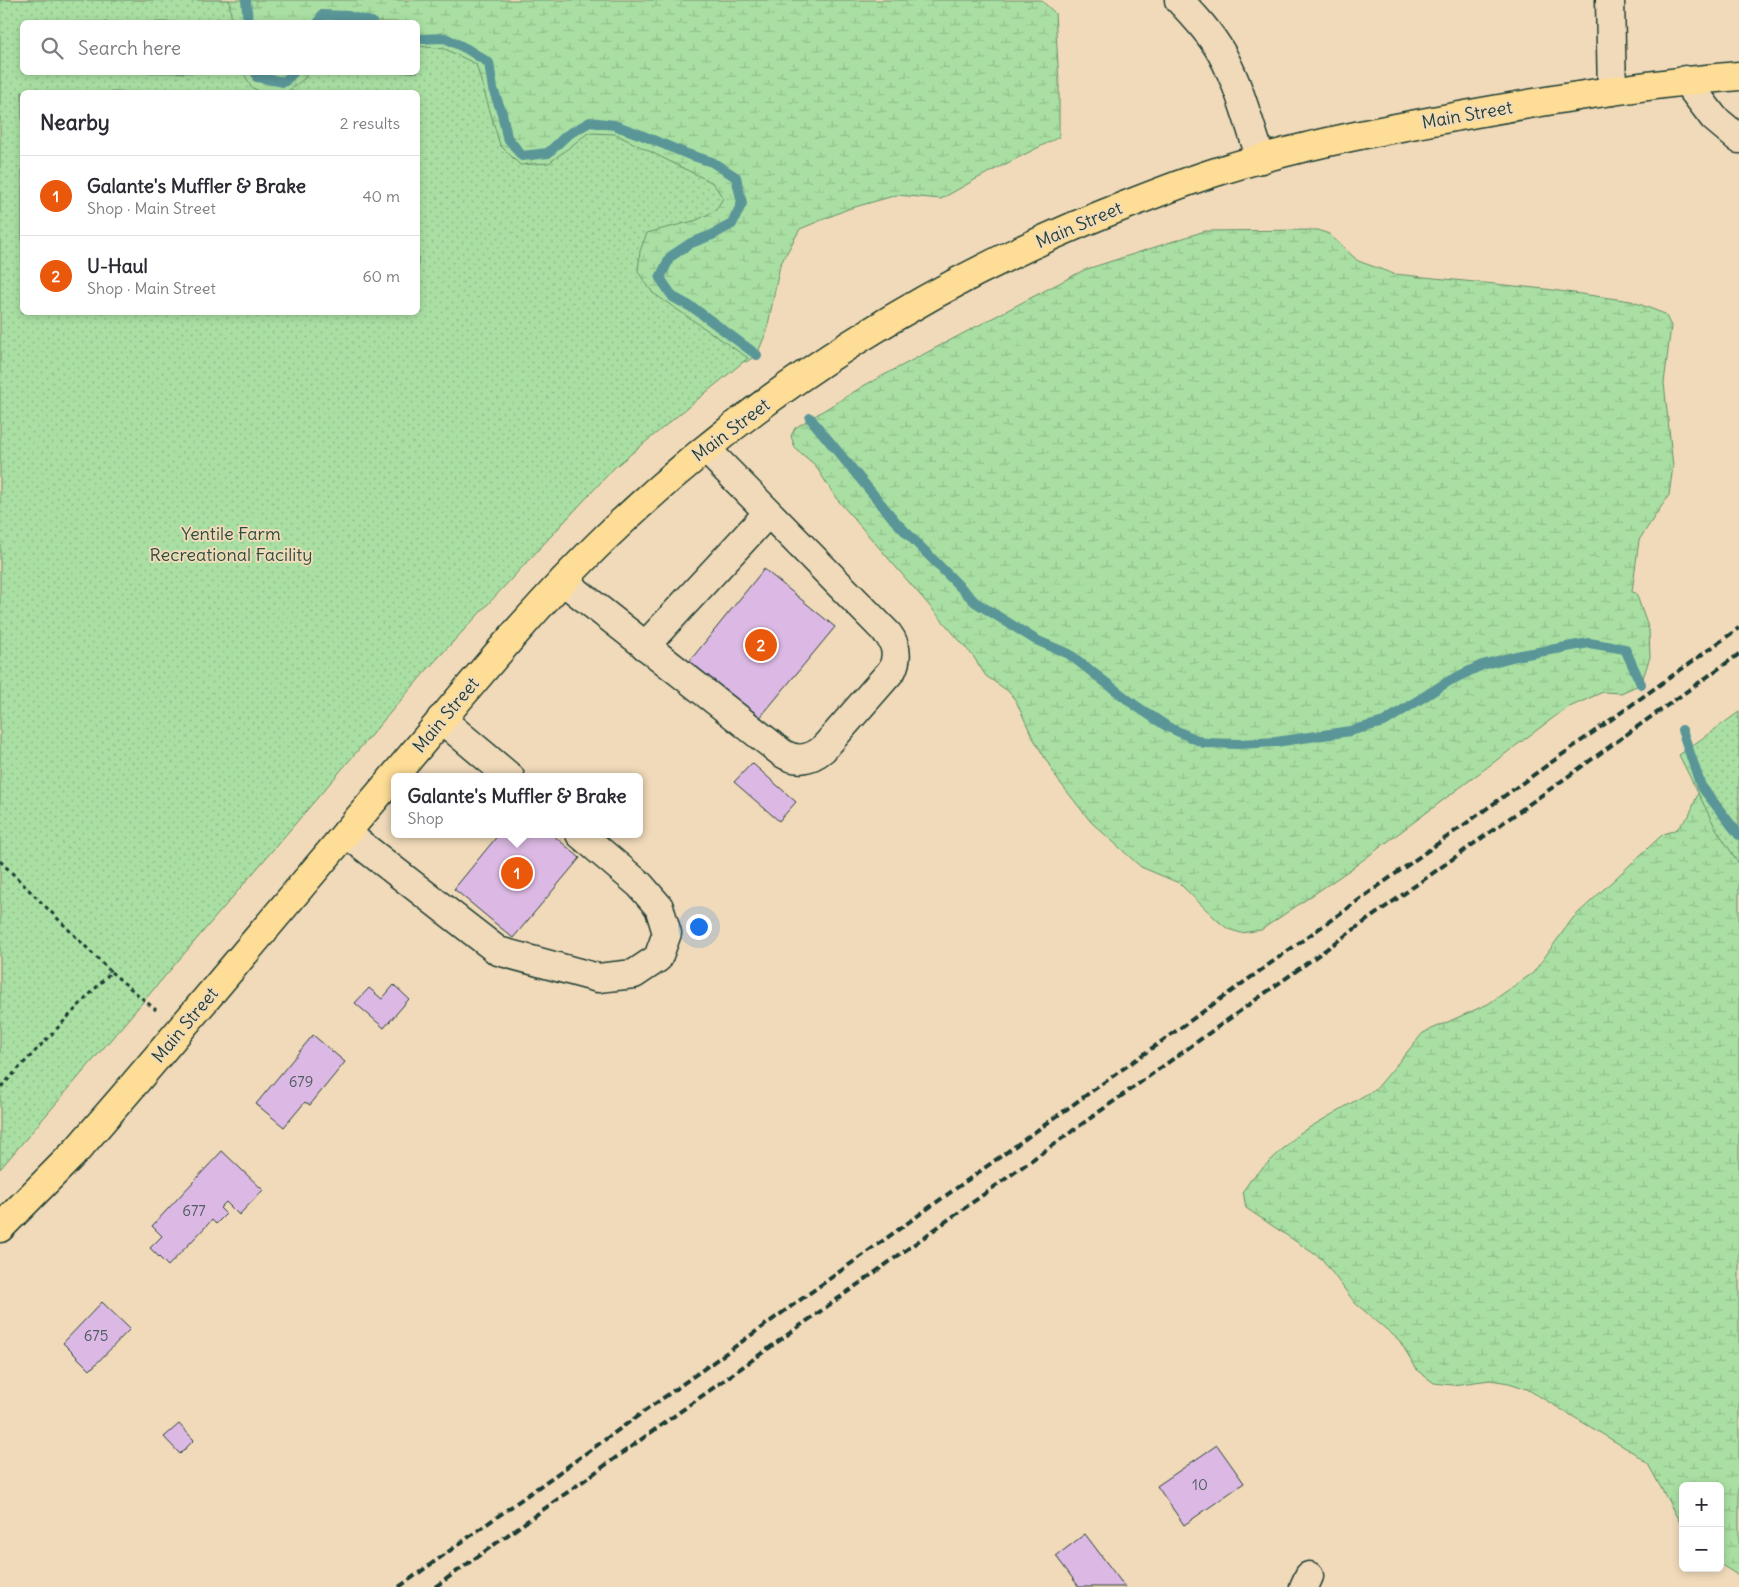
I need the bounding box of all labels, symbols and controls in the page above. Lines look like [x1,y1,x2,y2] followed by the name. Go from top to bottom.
[20,20,420,75] search box
[38,34,66,62] icon: search
[78,36,181,60] text: Search here
[1420,95,1514,134] street label: Main Street
[40,109,110,136] text: Nearby
[340,113,400,133] text: 2 results
[87,174,306,198] text: Galante's Muffler & Brake
[53,186,59,206] text: 1
[362,186,400,206] text: 40 m
[1032,196,1125,253] street label: Main Street
[87,198,216,218] text: Shop · Main Street
[87,254,148,278] text: U-Haul
[52,266,60,286] text: 2
[362,266,400,286] text: 60 m
[87,278,216,298] text: Shop · Main Street
[687,393,774,466] street label: Main Street
[149,522,313,566] park label: Yentile Farm Recreational Facility
[745,626,777,664] pin: 2
[407,672,484,757] street label: Main Street
[391,773,643,838] popup
[408,784,626,808] text: Galante's Muffler & Brake
[408,808,444,828] text: Shop
[501,854,533,892] pin: 1
[686,914,712,940] your location
[146,982,223,1067] street label: Main Street
[289,1072,313,1091] house number: 679
[182,1201,206,1220] house number: 677
[84,1326,108,1345] house number: 675
[1192,1475,1208,1494] house number: 10
[1679,1482,1724,1572] map controls
[1679,1482,1724,1527] button: +
[1679,1527,1724,1572] button: −

